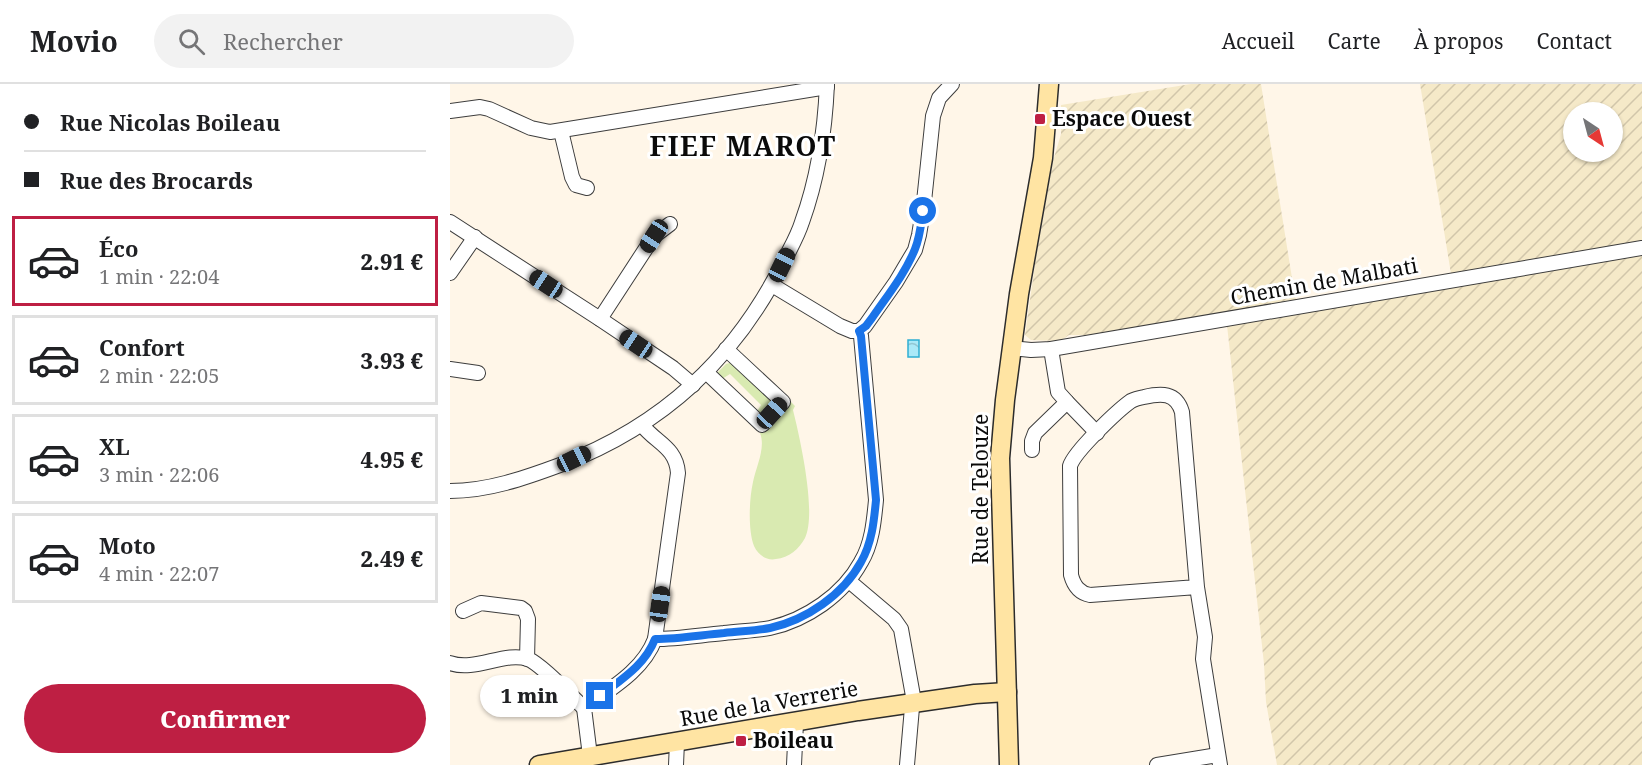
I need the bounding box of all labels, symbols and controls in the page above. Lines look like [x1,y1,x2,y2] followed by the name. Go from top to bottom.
[154,14,574,68] search box
[30,22,118,60] text: Movio
[175,25,208,58] icon: search
[223,26,343,56] text: Rechercher
[1222,27,1295,55] text: Accueil
[1328,27,1381,55] text: Carte
[1414,27,1504,55] text: À propos
[1537,27,1612,55] text: Contact
[1563,102,1623,162] north arrow
[1563,102,1623,162] map controls
[1052,104,1192,132] place label: Espace Ouest
[60,107,280,137] text: Rue Nicolas Boileau
[1033,112,1047,126] marker: Espace Ouest
[649,127,837,164] district label: FIEF MAROT
[60,165,253,195] text: Rue des Brocards
[909,197,936,224] route start
[637,216,671,256] car
[99,233,138,263] text: Éco
[27,234,81,288] icon: car
[766,245,798,285] car
[361,246,423,276] text: 2.91 €
[1228,251,1420,311] street label: Chemin de Malbati
[99,263,219,290] text: 1 min · 22:04
[526,267,566,301] car
[616,326,656,362] car
[99,332,185,362] text: Confort
[27,333,81,387] icon: car
[361,345,423,375] text: 3.93 €
[99,362,219,389] text: 2 min · 22:05
[753,394,791,432] car
[966,414,994,564] street label: Rue de Telouze
[99,431,130,461] text: XL
[27,432,81,486] icon: car
[554,443,594,475] car
[361,444,423,474] text: 4.95 €
[99,461,219,488] text: 3 min · 22:06
[99,530,156,560] text: Moto
[27,531,81,585] icon: car
[361,543,423,573] text: 2.49 €
[99,560,219,587] text: 4 min · 22:07
[649,585,671,623] car
[678,674,860,732] street label: Rue de la Verrerie
[480,675,579,717] callout: 1 min
[501,682,558,709] text: 1 min
[586,682,613,709] route end
[24,684,426,753] button: Confirmer
[753,726,833,754] place label: Boileau
[734,734,748,748] marker: Boileau

